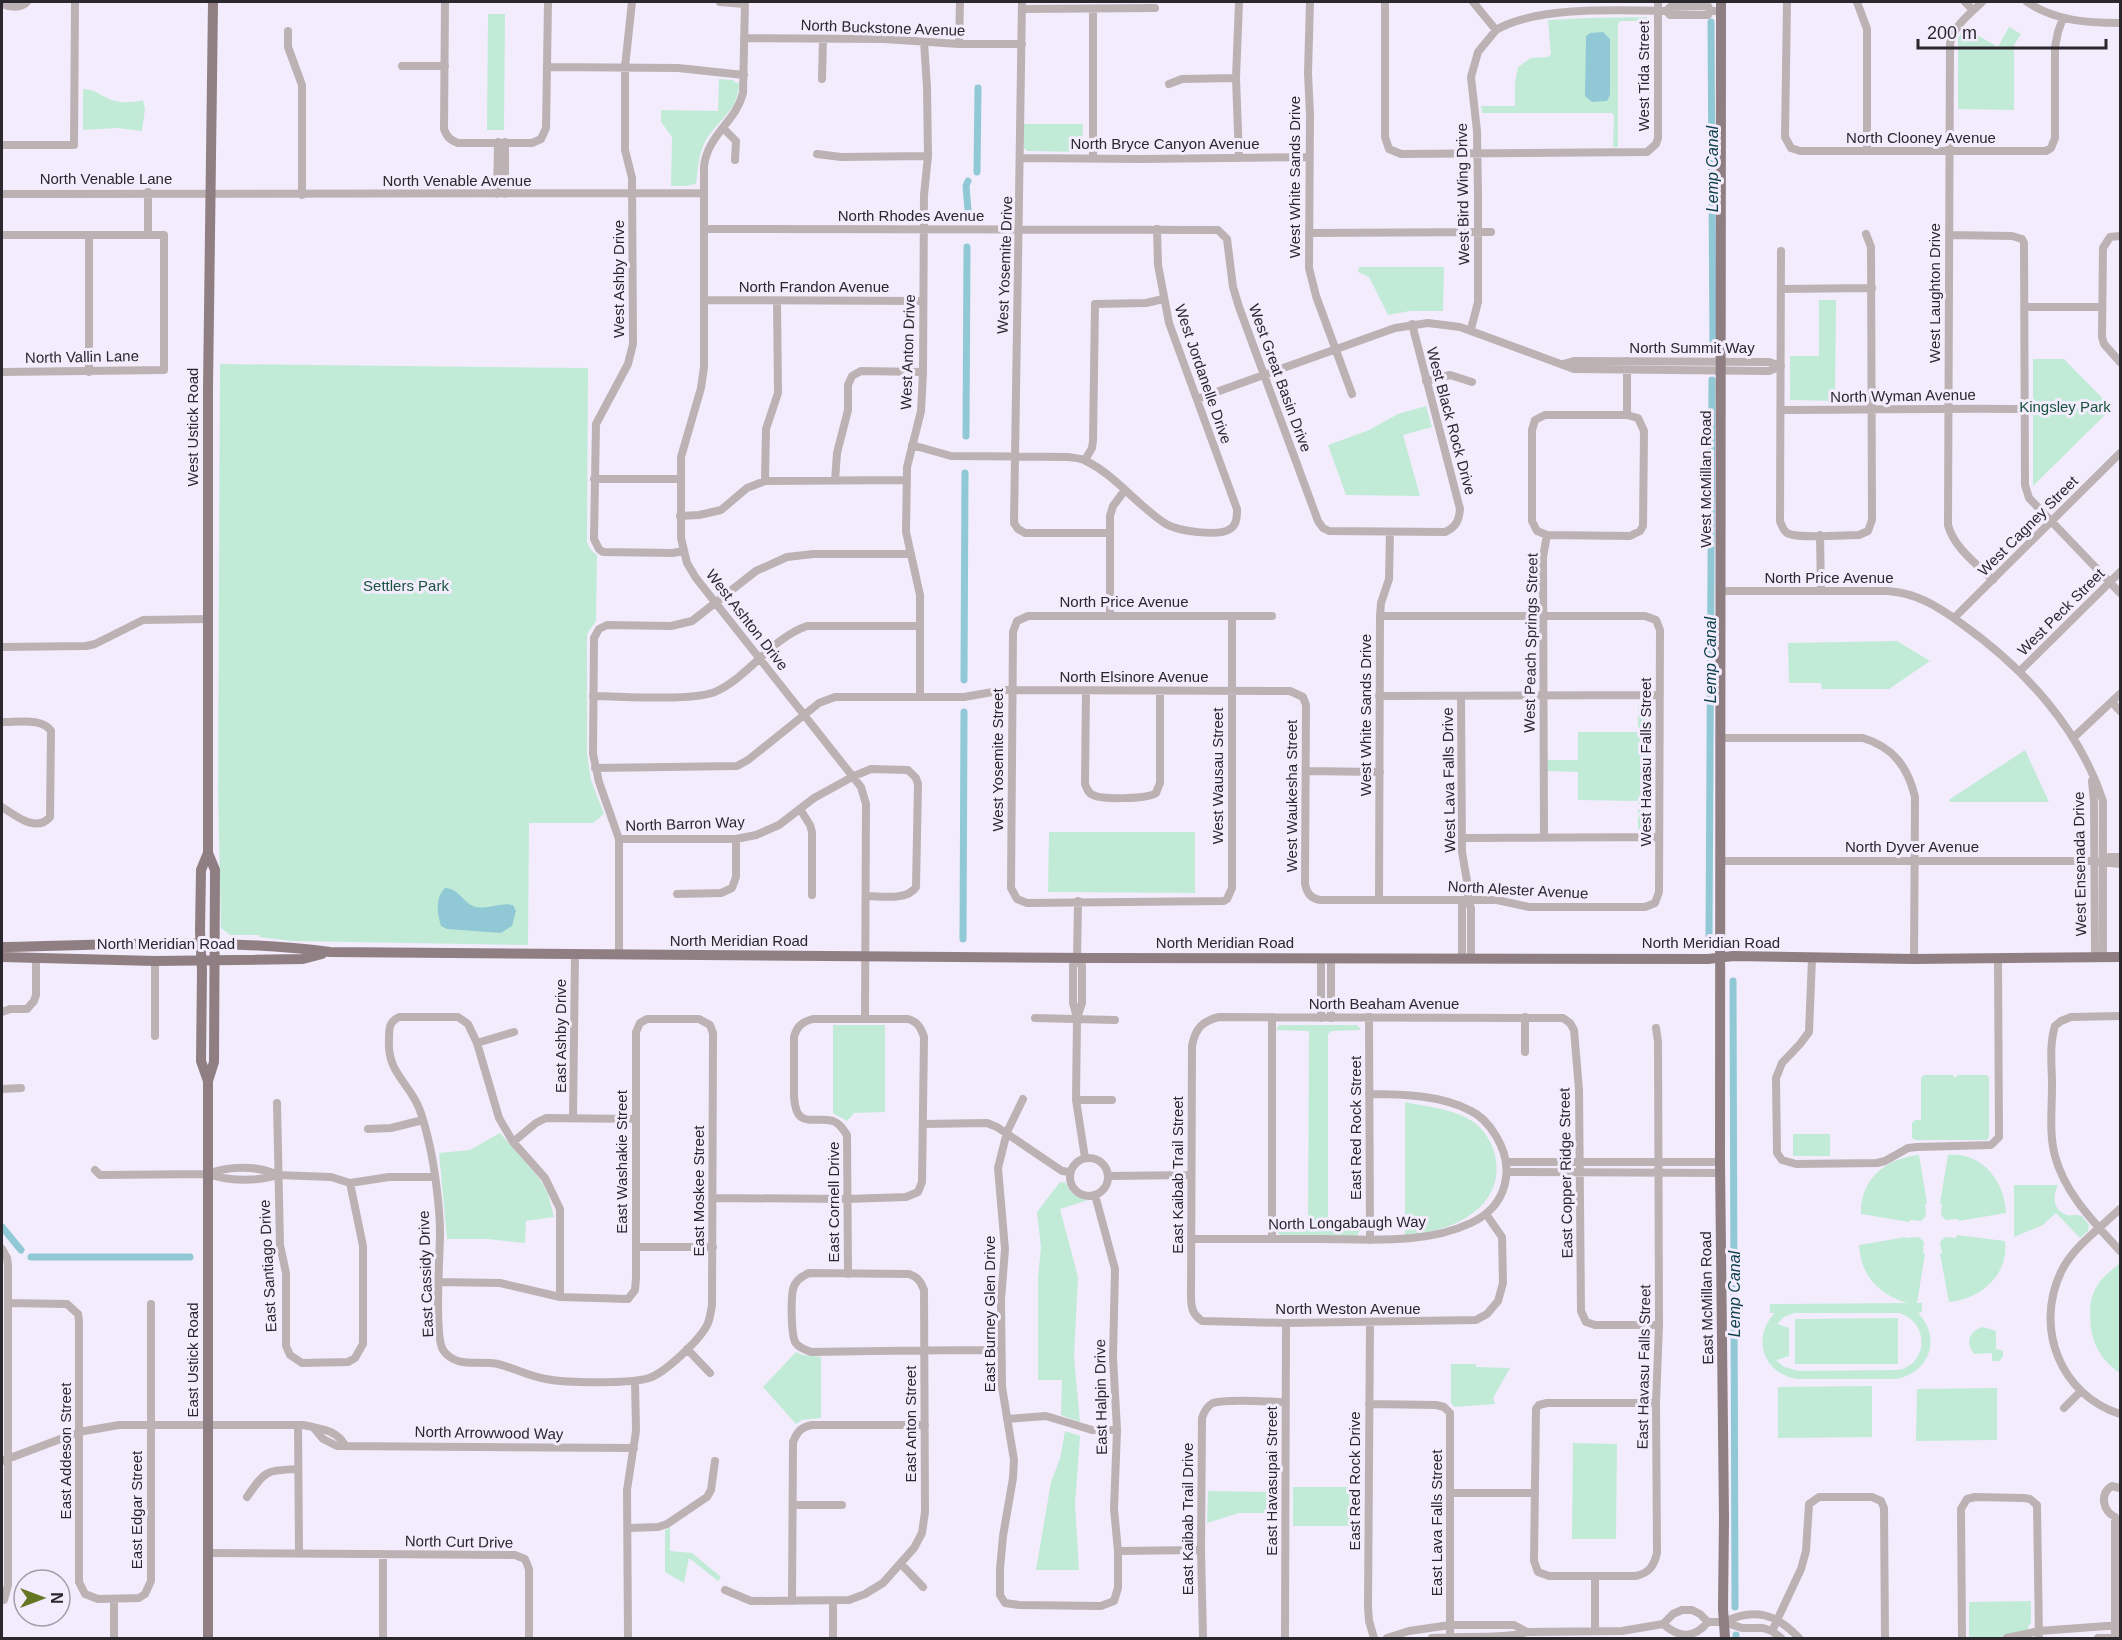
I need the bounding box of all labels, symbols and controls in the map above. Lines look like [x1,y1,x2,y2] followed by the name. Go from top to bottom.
[1918,12,2106,50] scale bar
[800,16,966,39] street label: North Buckstone Avenue
[1635,20,1652,131] street label: West Tida Street
[1927,23,1977,43] text: 200 m
[1286,96,1303,258] street label: West White Sands Drive
[1453,123,1472,265] street label: West Bird Wing Drive
[1704,125,1721,212] water label: Lemp Canal
[1846,129,1996,146] street label: North Clooney Avenue
[1070,135,1260,152] street label: North Bryce Canyon Avenue
[40,170,172,187] street label: North Venable Lane
[382,172,532,189] street label: North Venable Avenue
[994,196,1015,334] street label: West Yosemite Drive
[838,207,984,224] street label: North Rhodes Avenue
[610,220,627,338] street label: West Ashby Drive
[1926,223,1943,363] street label: West Laughton Drive
[739,278,889,295] street label: North Frandon Avenue
[897,294,918,410] street label: West Anton Drive
[1246,301,1315,454] street label: West Great Basin Drive
[1172,302,1235,446] street label: West Jordanelle Drive
[1629,339,1755,356] street label: North Summit Way
[1424,345,1479,497] street label: West Black Rock Drive
[25,347,139,366] street label: North Vallin Lane
[184,368,201,486] street label: West Ustick Road
[1830,386,1976,405] street label: North Wyman Avenue
[2019,398,2111,415] park label: Kingsley Park
[1697,410,1714,548] street label: West McMillan Road
[1974,472,2082,579] street label: West Cagney Street
[1520,552,1541,733] street label: West Peach Springs Street
[2014,564,2108,659] street label: West Peck Street
[703,566,792,673] street label: West Ashton Drive
[1765,569,1893,586] street label: North Price Avenue
[363,577,449,594] park label: Settlers Park
[1060,593,1188,610] street label: North Price Avenue
[1702,616,1719,703] water label: Lemp Canal
[1357,634,1374,796] street label: West White Sands Drive
[1060,668,1208,685] street label: North Elsinore Avenue
[1637,677,1654,846] street label: West Havasu Falls Street
[989,688,1006,832] street label: West Yosemite Street
[1209,707,1226,844] street label: West Wausau Street
[1439,707,1458,853] street label: West Lava Falls Drive
[1283,719,1300,872] street label: West Waukesha Street
[2070,791,2089,937] street label: West Ensenada Drive
[625,813,745,834] street label: North Barron Way
[1845,838,1979,855] street label: North Dyver Avenue
[1447,877,1589,902] street label: North Alester Avenue
[670,932,808,949] street label: North Meridian Road
[1156,934,1294,951] street label: North Meridian Road
[1642,934,1780,951] street label: North Meridian Road
[97,935,235,952] street label: North Meridian Road
[552,979,569,1093] street label: East Ashby Drive
[1309,995,1459,1012] street label: North Beaham Avenue
[1347,1055,1364,1200] street label: East Red Rock Street
[1555,1087,1575,1259] street label: East Copper Ridge Street
[613,1089,630,1234] street label: East Washakie Street
[1169,1095,1186,1254] street label: East Kaibab Trail Street
[690,1125,707,1256] street label: East Moskee Street
[825,1142,842,1262] street label: East Cornell Drive
[256,1199,279,1333] street label: East Santiago Drive
[415,1210,436,1338] street label: East Cassidy Drive
[1268,1213,1427,1232] street label: North Longabaugh Way
[1697,1231,1716,1365] street label: East McMillan Road
[981,1236,998,1392] street label: East Burney Glen Drive
[1726,1250,1743,1337] water label: Lemp Canal
[1634,1283,1653,1450] street label: East Havasu Falls Street
[1275,1300,1421,1317] street label: North Weston Avenue
[184,1302,201,1418] street label: East Ustick Road
[1091,1339,1110,1455] street label: East Halpin Drive
[902,1365,919,1482] street label: East Anton Street
[57,1382,74,1519] street label: East Addeson Street
[1263,1406,1280,1556] street label: East Havasupai Street
[1346,1411,1363,1551] street label: East Red Rock Drive
[415,1423,564,1442] street label: North Arrowwood Way
[1179,1443,1196,1595] street label: East Kaibab Trail Drive
[1428,1449,1445,1596] street label: East Lava Falls Street
[128,1450,145,1569] street label: East Edgar Street
[405,1532,513,1551] street label: North Curt Drive
[12,1568,72,1628] north arrow
[48,1592,65,1604] text: N

